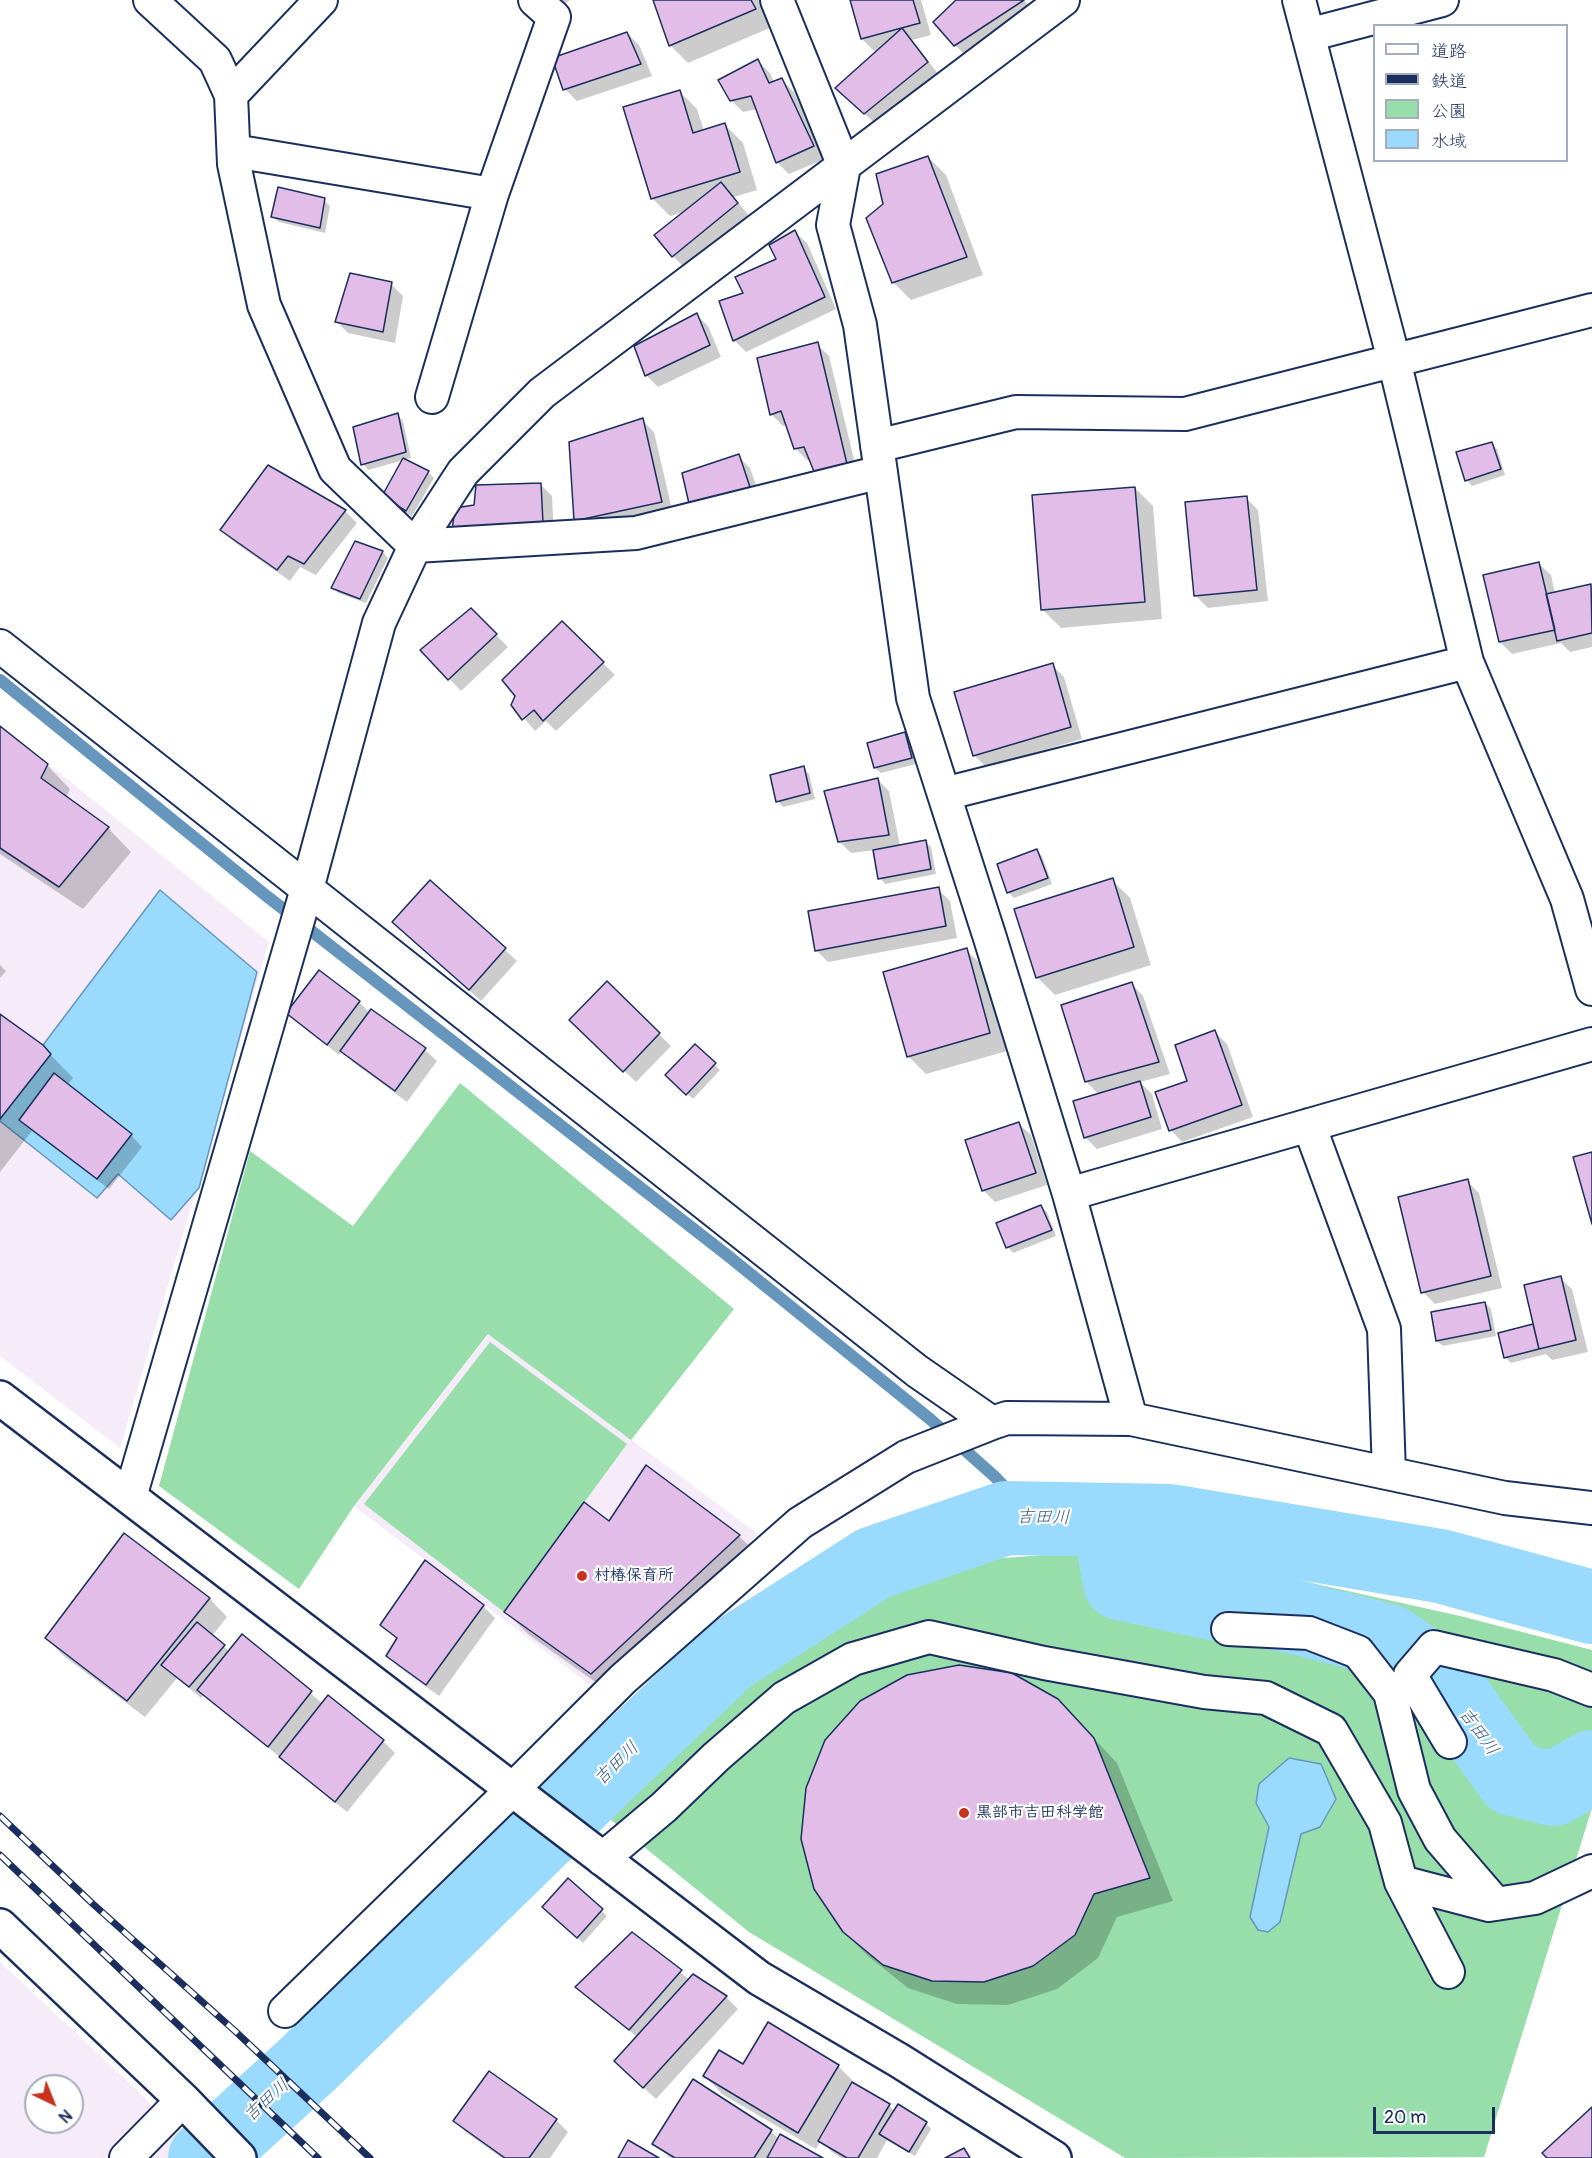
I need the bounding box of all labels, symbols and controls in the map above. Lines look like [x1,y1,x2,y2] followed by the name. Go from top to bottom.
[1373,24,1568,162] legend
[1431,40,1467,63] text: 道路
[1431,70,1467,93] text: 鉄道
[1431,100,1467,123] text: 公園
[1431,130,1467,153] text: 水域
[1016,1507,1070,1529] water label: 吉田川
[594,1566,674,1586] place label: 村椿保育所
[575,1569,589,1583] marker: 村椿保育所
[1453,1704,1503,1760] water label: 吉田川
[590,1737,644,1791] water label: 吉田川
[976,1803,1104,1823] place label: 黒部市吉田科学館
[957,1806,971,1820] marker: 黒部市吉田科学館
[24,2074,84,2134] north arrow
[240,2075,294,2127] water label: 吉田川
[1376,2095,1498,2133] scale bar
[54,2105,76,2127] text: N
[1384,2106,1426,2129] text: 20 m

